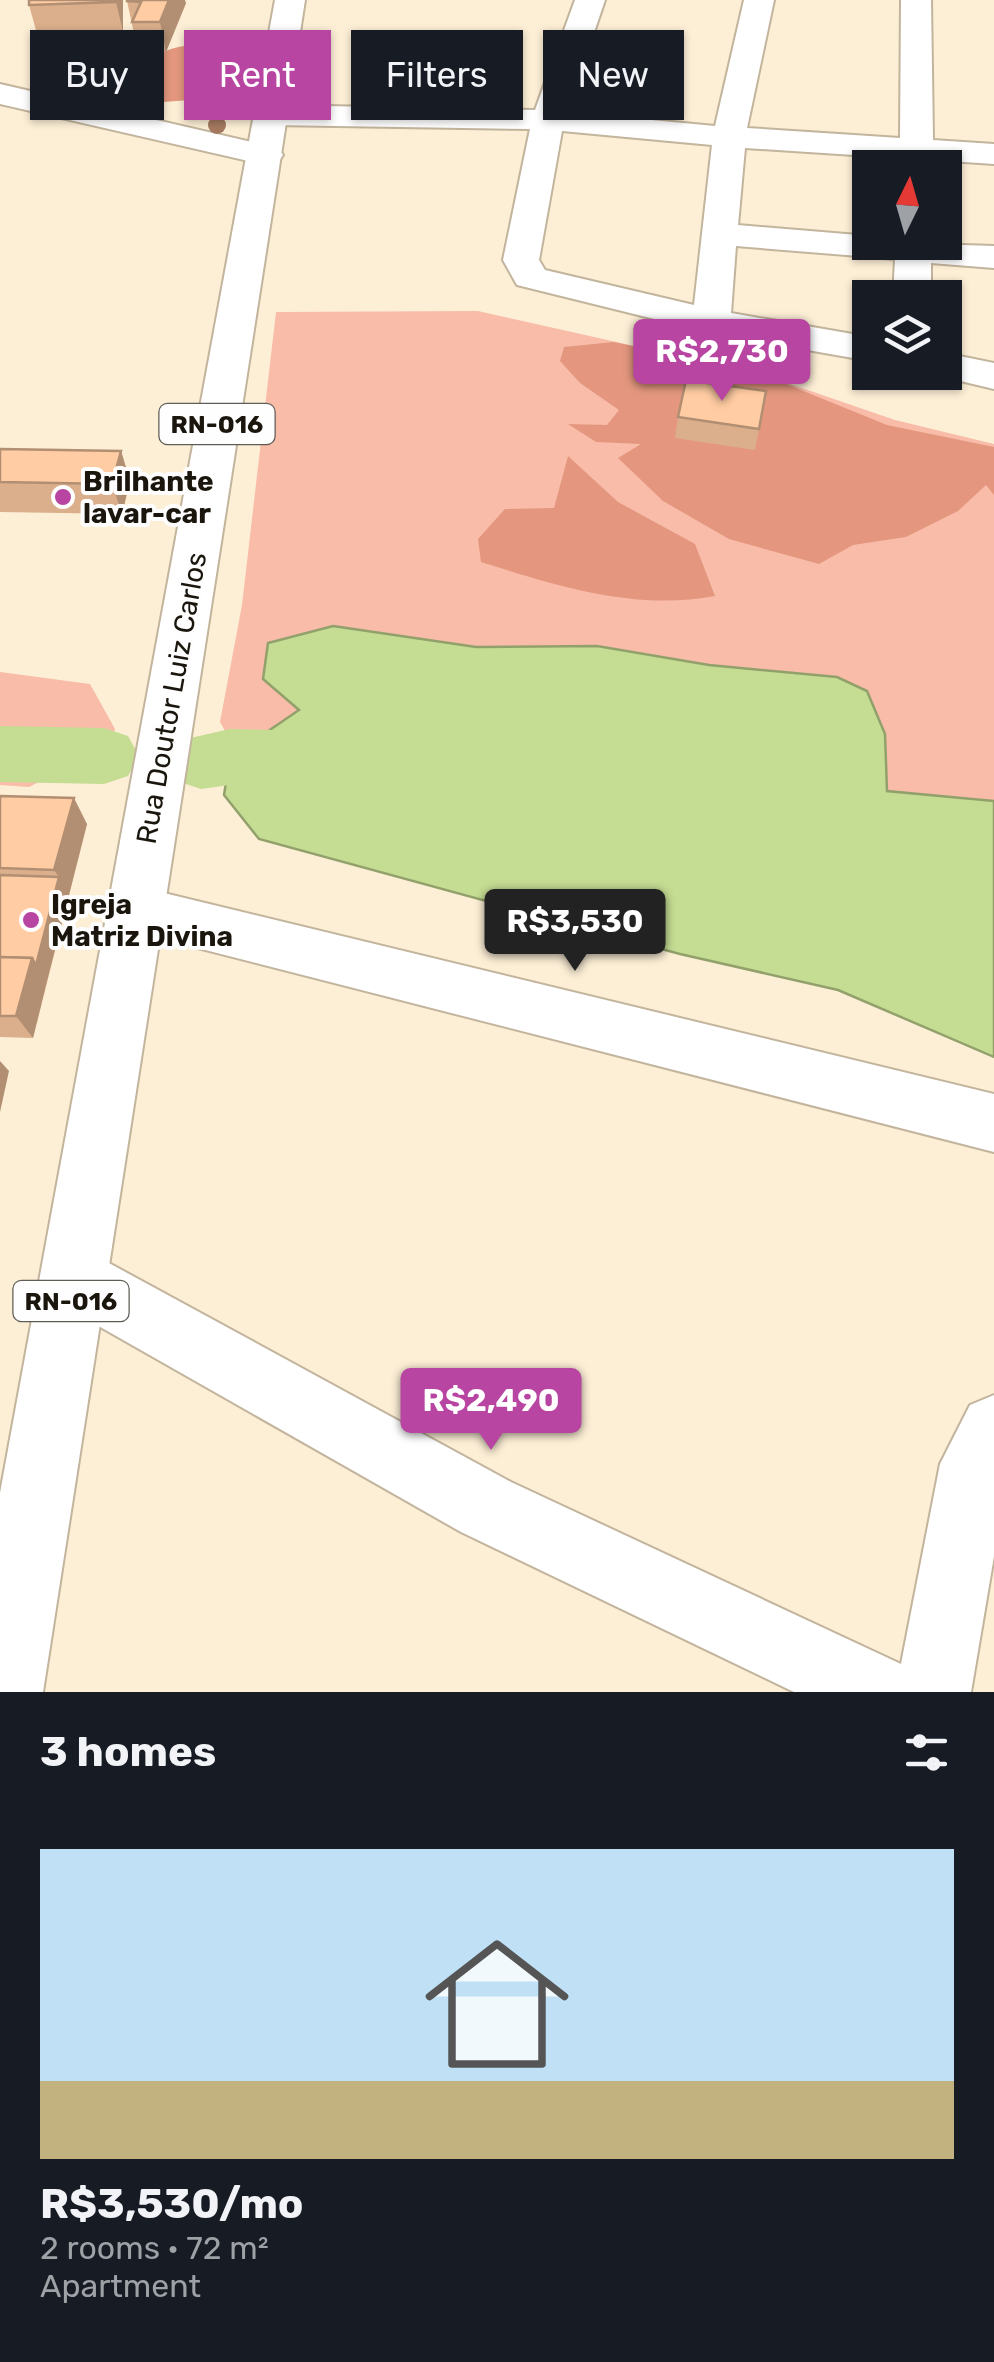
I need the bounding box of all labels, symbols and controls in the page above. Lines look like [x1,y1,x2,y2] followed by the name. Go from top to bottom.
[30,30,164,120] chip: Buy
[184,30,331,120] chip: Rent
[351,30,523,120] chip: Filters
[543,30,684,120] chip: New
[852,150,962,260] north arrow
[852,150,962,390] map controls
[852,280,962,390] button: layers
[630,319,814,404] pin: R$2,730
[655,332,789,370] text: R$2,730
[160,404,274,444] road number: RN-016
[83,465,214,530] place label: Brilhante lavar-car
[52,486,74,508] marker: Brilhante lavar-car
[130,550,213,846] street label: Rua Doutor Luiz Carlos
[51,888,233,953] place label: Igreja Matriz Divina
[483,889,667,974] pin: R$3,530
[507,902,644,940] text: R$3,530
[20,909,42,931] marker: Igreja Matriz Divina
[13,1281,128,1321] road number: RN-016
[399,1368,583,1453] pin: R$2,490
[423,1381,559,1419] text: R$2,490
[899,1725,954,1780] icon: filters
[40,1727,216,1777] text: 3 homes
[407,1914,587,2094] icon: home
[40,2179,304,2229] text: R$3,530/mo
[40,2229,269,2267] text: 2 rooms · 72 m²
[40,2267,201,2305] text: Apartment

